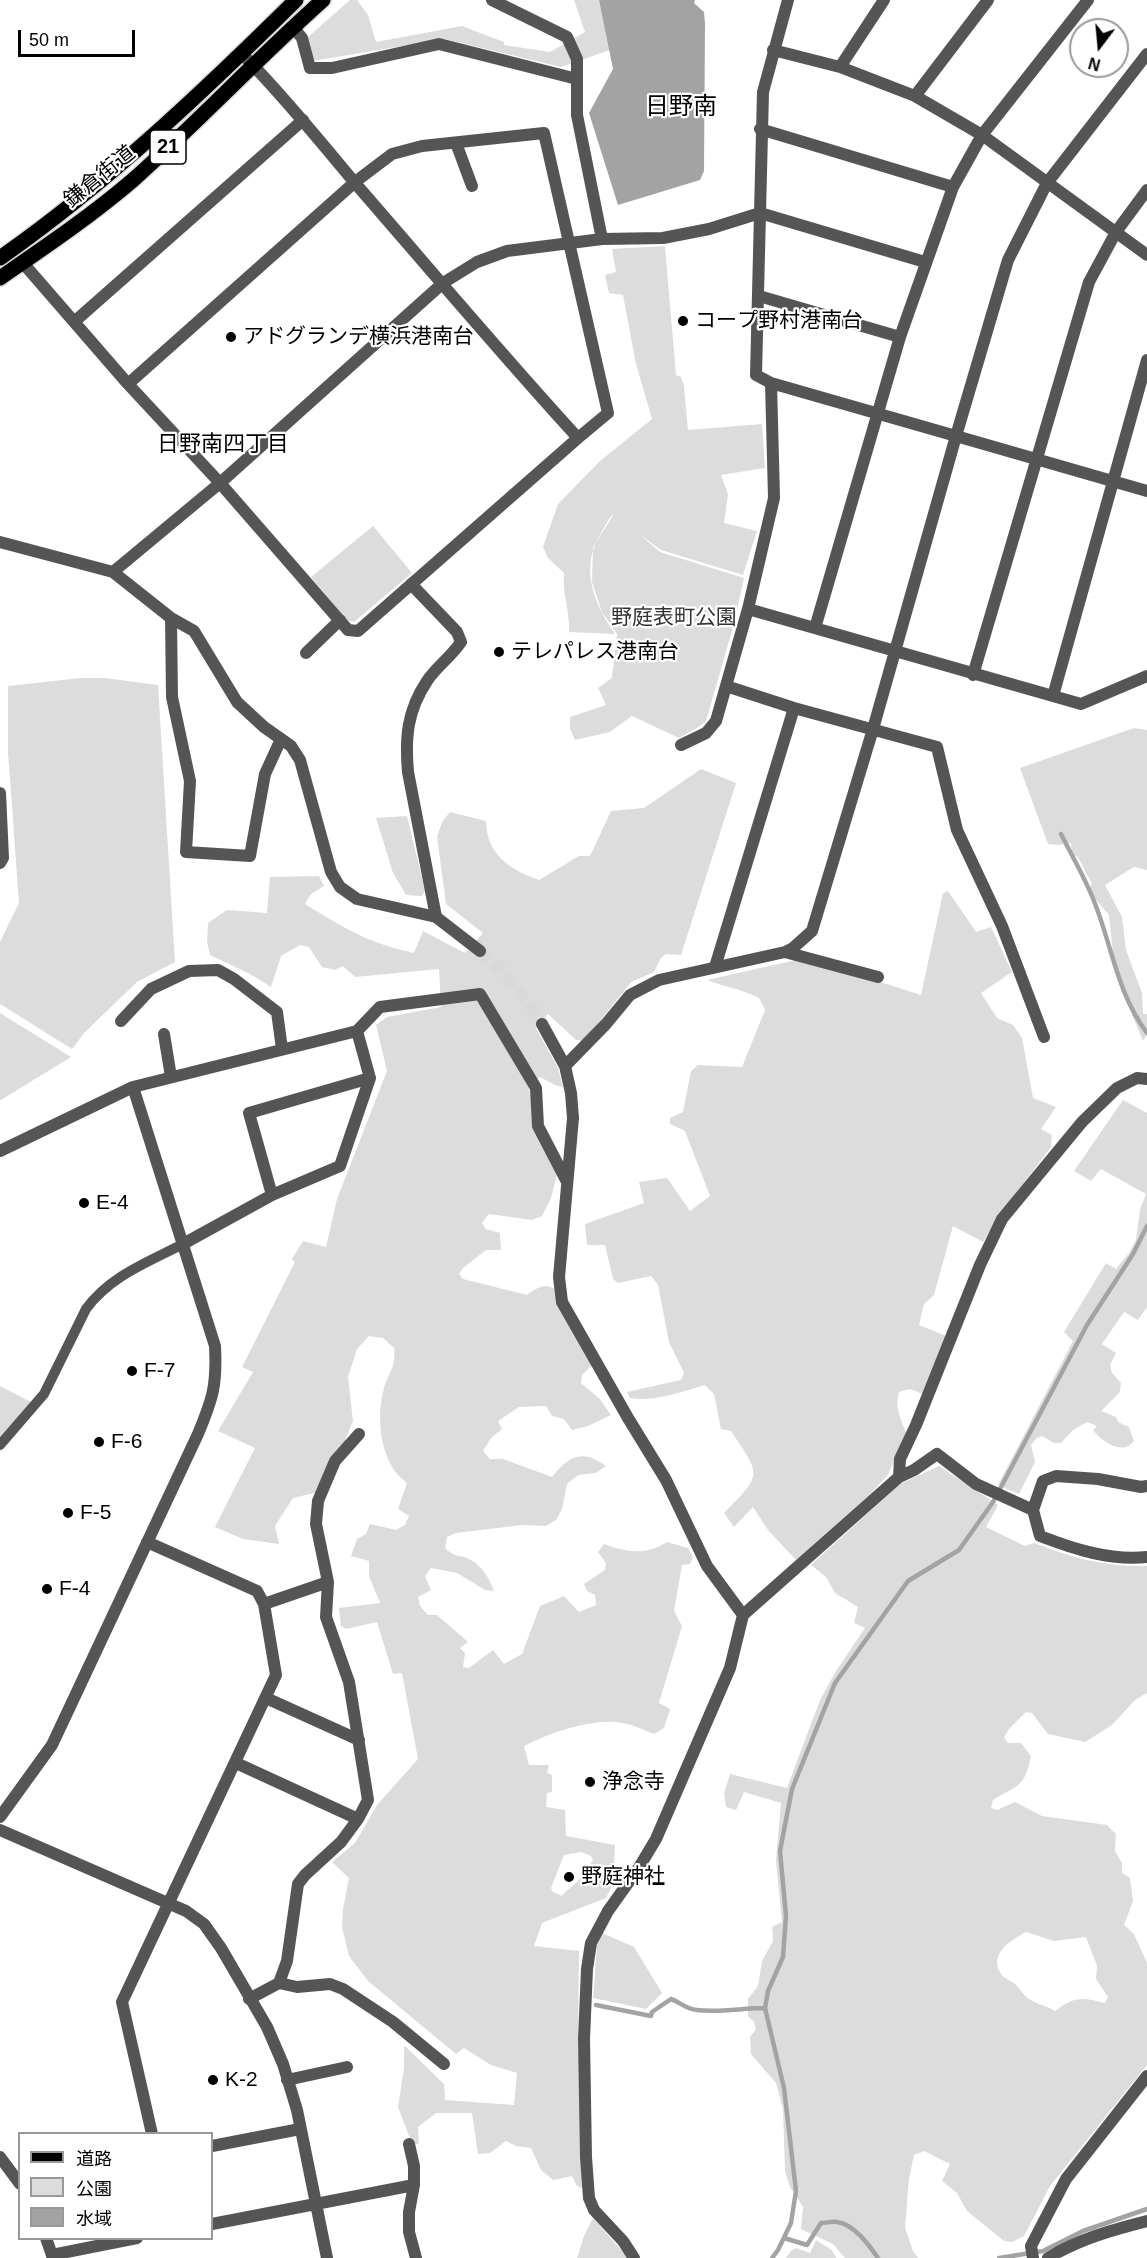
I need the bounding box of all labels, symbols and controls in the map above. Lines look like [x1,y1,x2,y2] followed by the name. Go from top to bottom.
[21,18,138,56] scale bar
[1069,18,1129,78] north arrow
[29,30,69,50] text: 50 m
[1087,54,1102,74] text: N
[645,93,717,121] district label: 日野南
[150,130,186,164] road number: 21
[59,141,141,213] street label: 鎌倉街道
[695,308,863,334] place label: コープ野村港南台
[676,314,690,328] marker: コープ野村港南台
[243,324,474,350] place label: アドグランデ横浜港南台
[224,330,238,344] marker: アドグランデ横浜港南台
[157,432,289,458] district label: 日野南四丁目
[611,605,737,631] park label: 野庭表町公園
[511,639,679,665] place label: テレパレス港南台
[492,645,506,659] marker: テレパレス港南台
[96,1190,129,1216] place label: E-4
[77,1196,91,1210] marker: E-4
[144,1358,176,1384] place label: F-7
[125,1364,139,1378] marker: F-7
[111,1429,142,1455] place label: F-6
[92,1435,106,1449] marker: F-6
[80,1500,112,1526] place label: F-5
[61,1506,75,1520] marker: F-5
[59,1576,90,1602] place label: F-4
[40,1582,54,1596] marker: F-4
[602,1769,665,1795] place label: 浄念寺
[583,1775,597,1789] marker: 浄念寺
[581,1864,665,1890] place label: 野庭神社
[562,1870,576,1884] marker: 野庭神社
[225,2067,258,2093] place label: K-2
[206,2073,220,2087] marker: K-2
[18,2132,213,2240] legend
[76,2149,112,2169] text: 道路
[76,2179,112,2199] text: 公園
[76,2209,112,2229] text: 水域

